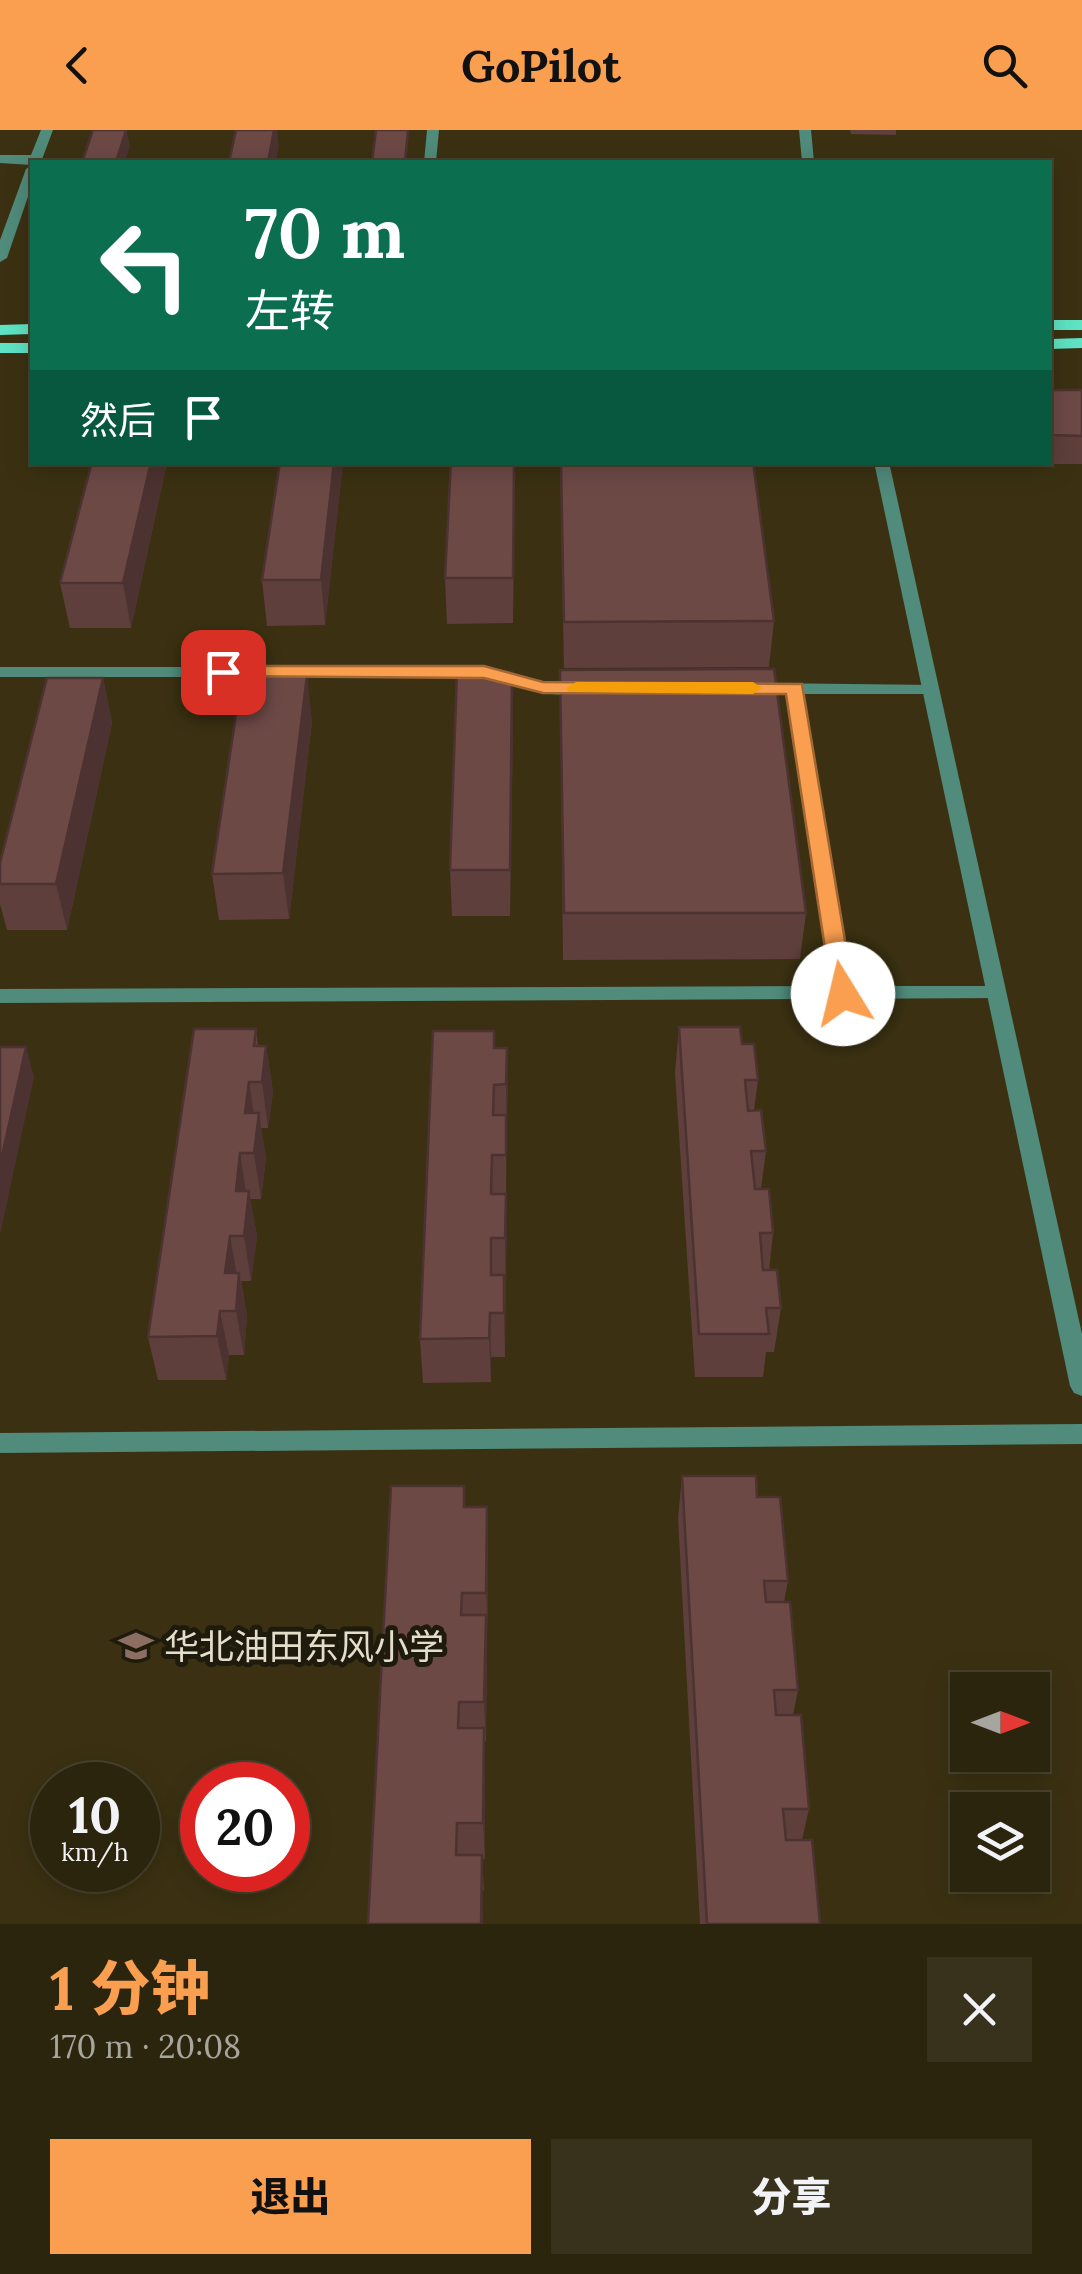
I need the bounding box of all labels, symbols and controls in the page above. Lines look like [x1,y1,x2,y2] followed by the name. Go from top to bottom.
[461,37,621,94] text: GoPilot
[50,38,105,93] icon: back
[977,38,1032,93] icon: search
[245,188,405,277] text: 70 m
[80,200,210,330] icon: left
[245,282,335,339] text: 左转
[176,390,231,445] icon: arrive
[80,396,156,444] text: 然后
[181,630,266,715] pin
[196,645,251,700] icon: arrive
[791,942,895,1046] position arrow
[164,1624,444,1669] place label: 华北油田东风小学
[117,1627,155,1665] school or university icon: 华北油田东风小学
[950,1672,1050,1772] north arrow
[950,1672,1050,1892] map controls
[180,1762,310,1892] speed limit sign: 20
[69,1783,121,1847] text: 10
[950,1792,1050,1892] button: layers
[61,1836,129,1868] text: km/h
[50,1950,210,2026] text: 1 分钟
[927,1957,1032,2062] button: close
[50,2026,241,2067] text: 170 m · 20:08
[50,2139,531,2254] button: 退出
[551,2139,1032,2254] button: 分享

